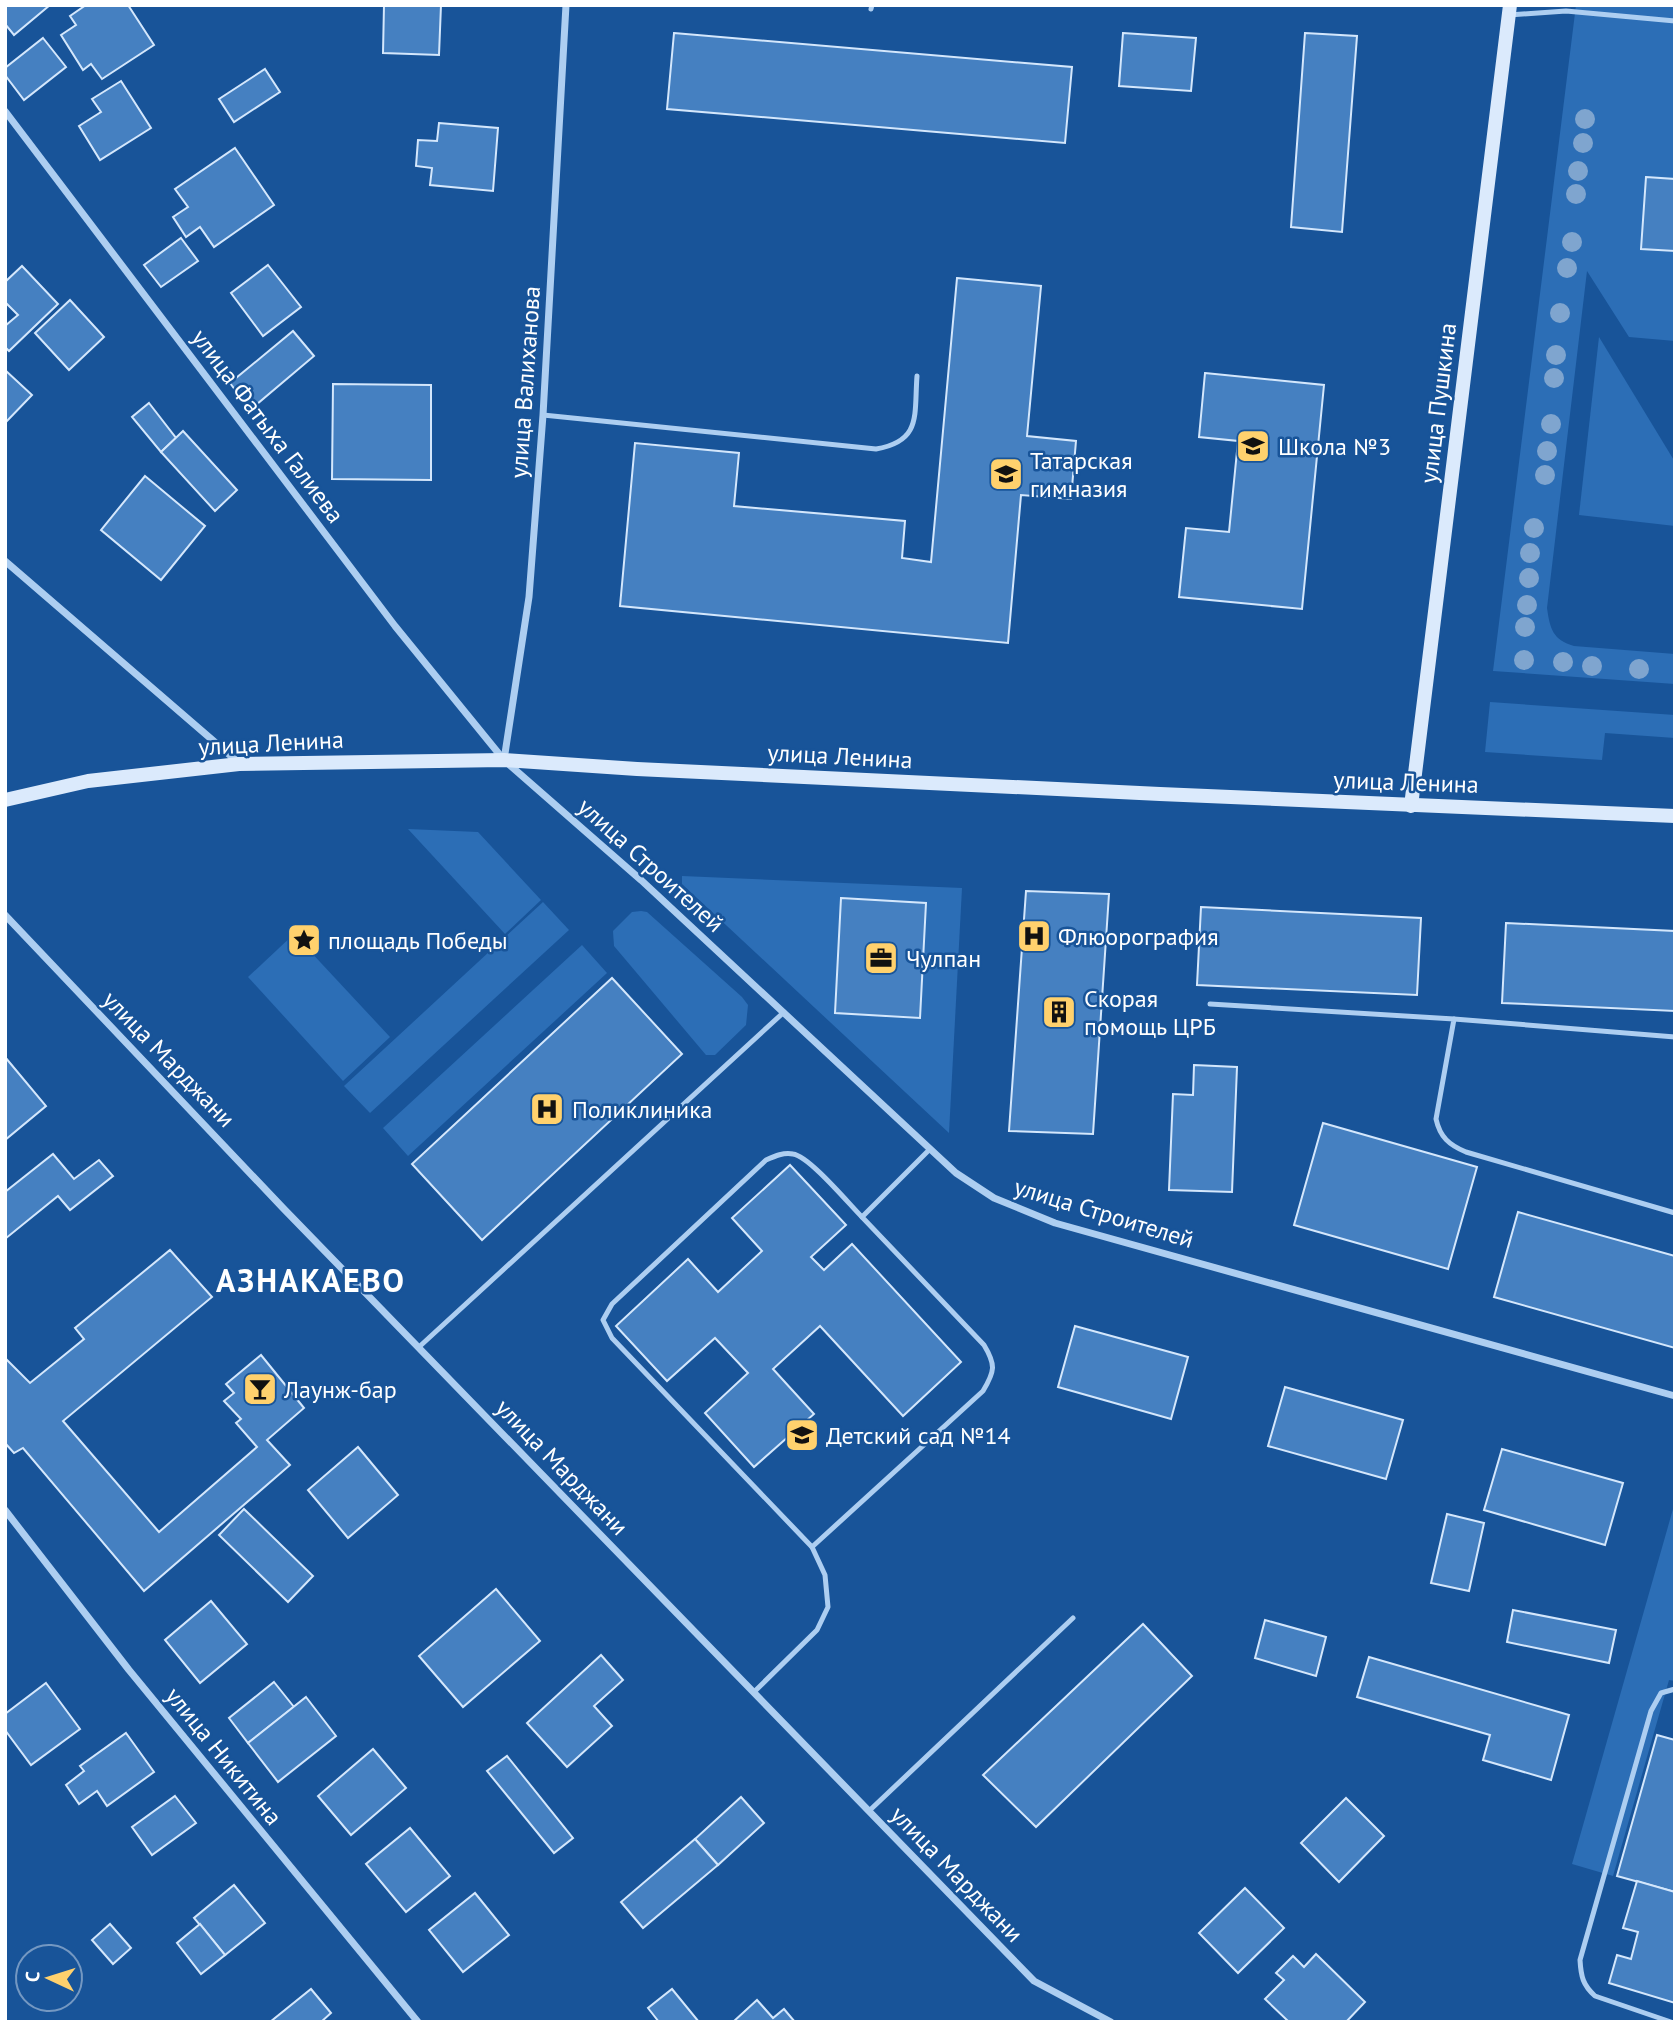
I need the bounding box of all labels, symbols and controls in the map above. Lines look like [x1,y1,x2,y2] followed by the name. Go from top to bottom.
[503,285,547,479] street label: улица Валиханова
[1413,321,1463,485] street label: улица Пушкина
[185,323,351,529] street label: улица Фатыха Галиева
[1234,427,1272,465] school or university icon: Школа №3
[1278,431,1391,462] place label: Школа №3
[1030,445,1133,504] place label: Татарская гимназия
[987,455,1025,493] school or university icon: Татарская гимназия
[198,724,344,762] street label: улица Ленина
[767,737,913,775] street label: улица Ленина
[1333,764,1479,800] street label: улица Ленина
[571,791,731,939] street label: улица Строителей
[1015,917,1053,955] hospital icon: Флюорография
[285,921,323,959] place icon: площадь Победы
[1058,921,1219,952] place label: Флюорография
[328,925,507,956] place label: площадь Победы
[862,939,900,977] office icon: Чулпан
[906,943,981,974] place label: Чулпан
[1084,983,1216,1042] place label: Скорая помощь ЦРБ
[96,984,242,1134] street label: улица Марджани
[1040,993,1078,1031] building icon: Скорая помощь ЦРБ
[528,1090,566,1128] hospital icon: Поликлиника
[572,1094,713,1125] place label: Поликлиника
[1010,1171,1198,1255] street label: улица Строителей
[216,1259,406,1301] district label: АЗНАКАЕВО
[241,1370,279,1408] bar icon: Лаунж-бар
[283,1374,397,1405] place label: Лаунж-бар
[489,1392,635,1542] street label: улица Марджани
[783,1416,821,1454] school or university icon: Детский сад №14
[826,1420,1011,1451] place label: Детский сад №14
[159,1681,289,1831] street label: улица Никитина
[884,1799,1030,1949] street label: улица Марджани
[14,1943,84,2013] north arrow
[20,1970,44,1983] text: С

